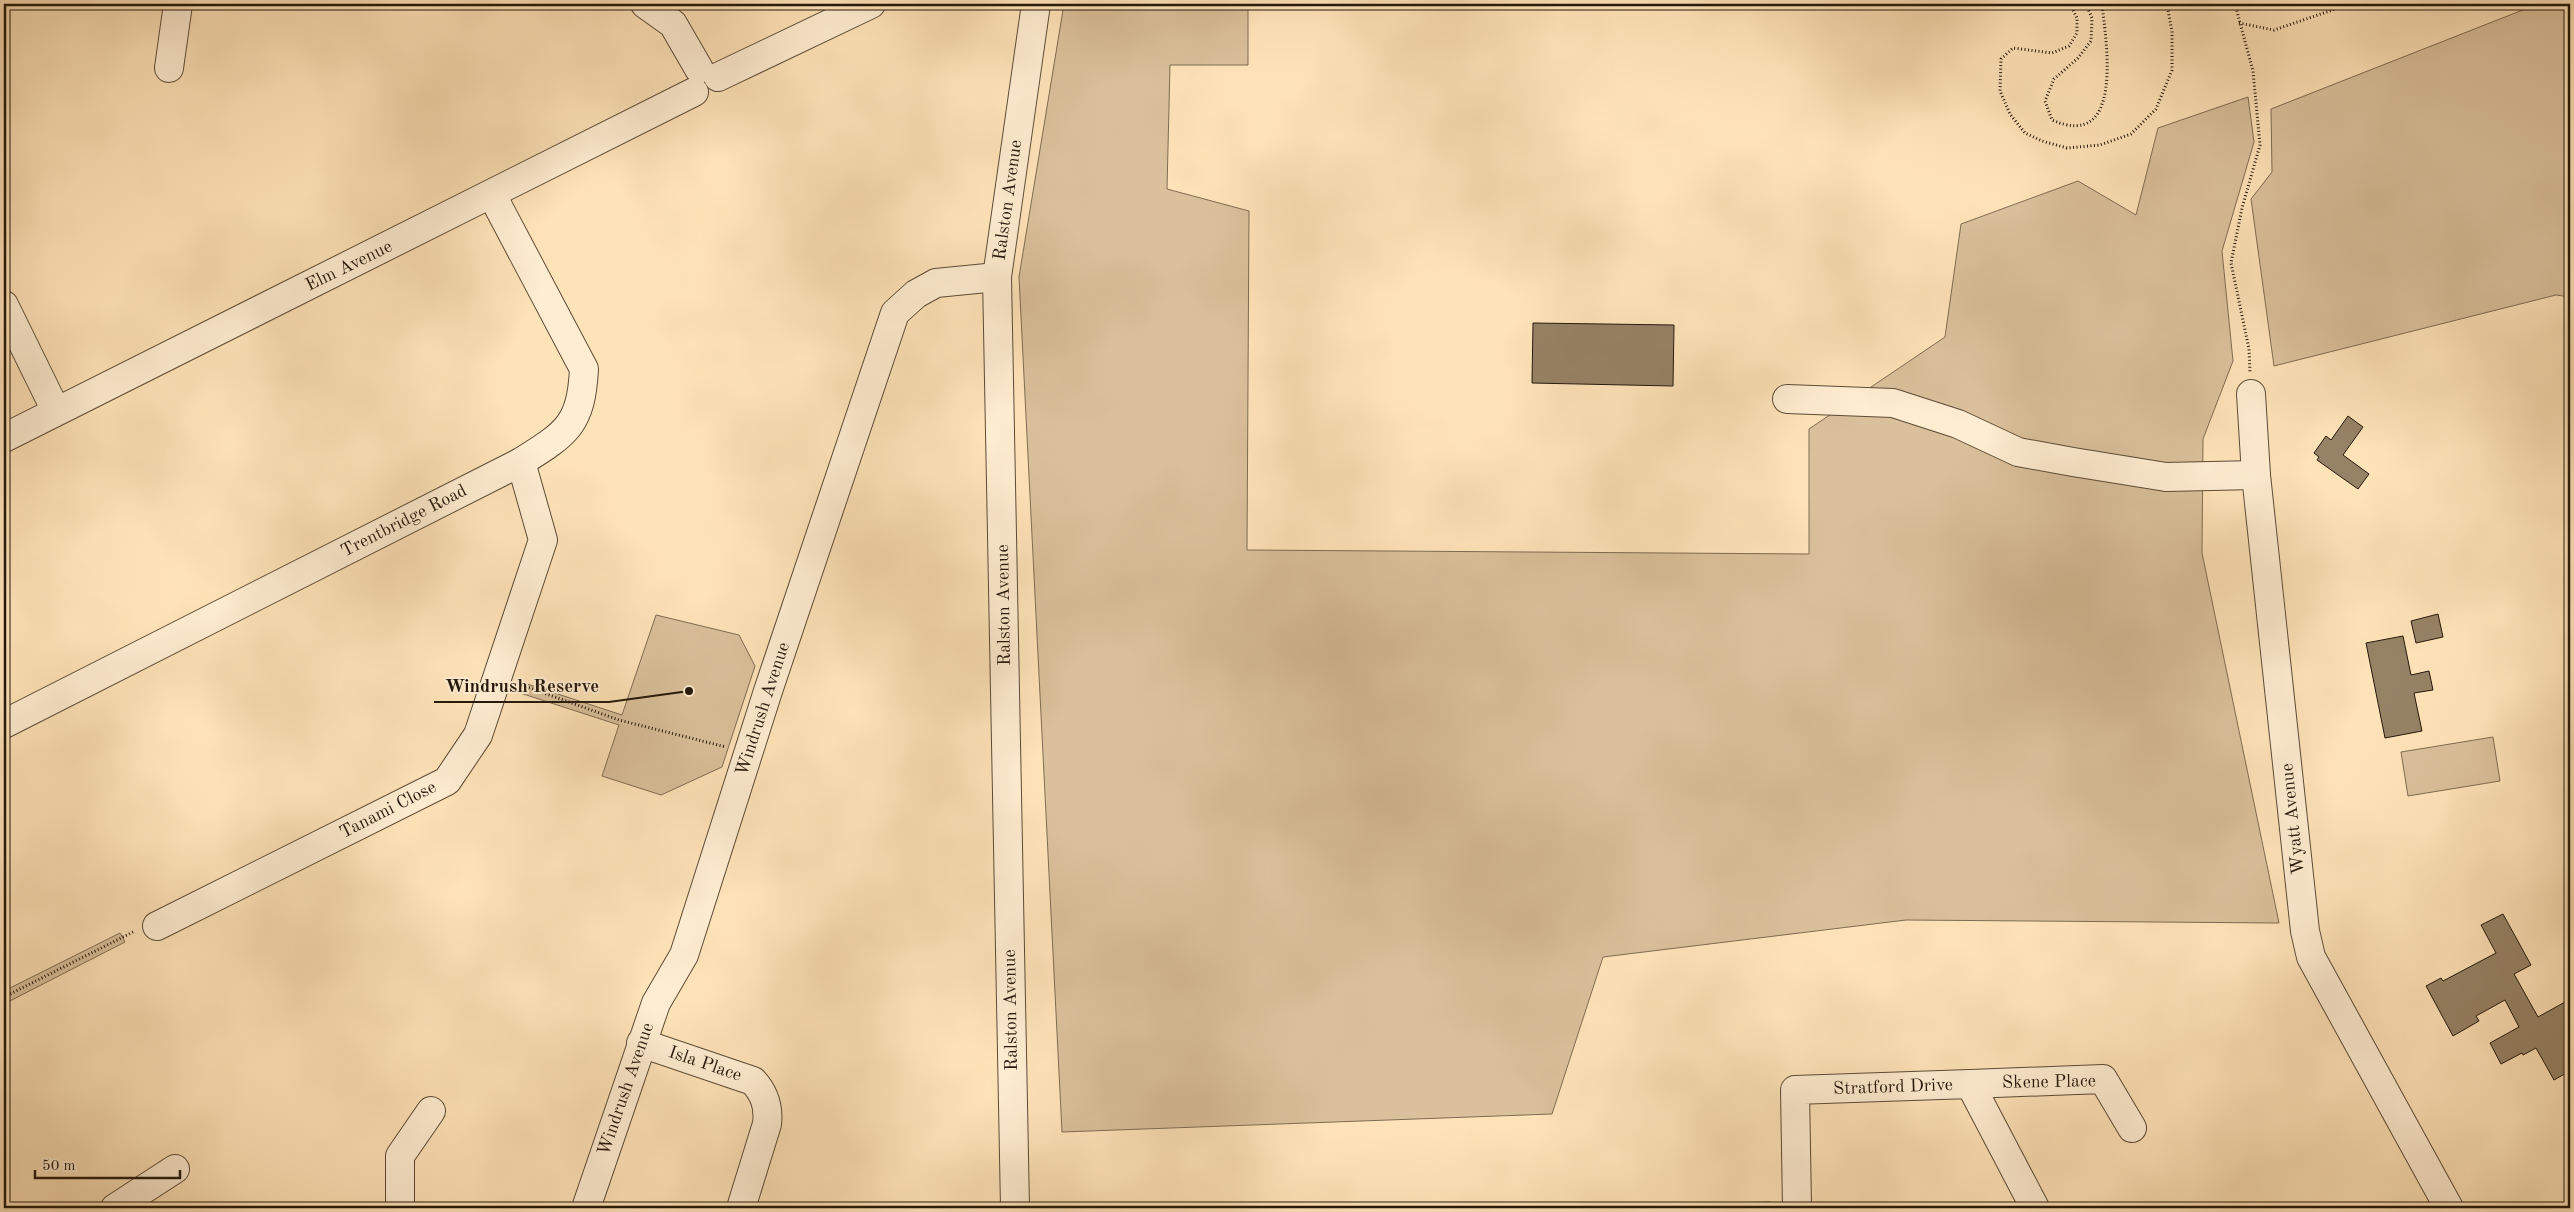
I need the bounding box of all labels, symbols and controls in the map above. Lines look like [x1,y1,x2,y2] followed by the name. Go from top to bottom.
[991,139,1025,261] street label: Ralston Avenue
[303,237,395,295] street label: Elm Avenue
[338,482,470,560] street label: Trentbridge Road
[994,544,1014,666] street label: Ralston Avenue
[733,640,793,778] street label: Windrush Avenue
[434,668,609,702] callout: Windrush Reserve
[445,678,599,697] text: Windrush Reserve
[2278,762,2308,876] street label: Wyatt Avenue
[337,778,439,842] street label: Tanami Close
[1001,949,1021,1071] street label: Ralston Avenue
[595,1020,657,1158] street label: Windrush Avenue
[666,1043,744,1085] street label: Isla Place
[2002,1072,2096,1092] street label: Skene Place
[1833,1076,1953,1098] street label: Stratford Drive
[35,1147,180,1179] scale bar
[42,1159,76,1174] text: 50 m

